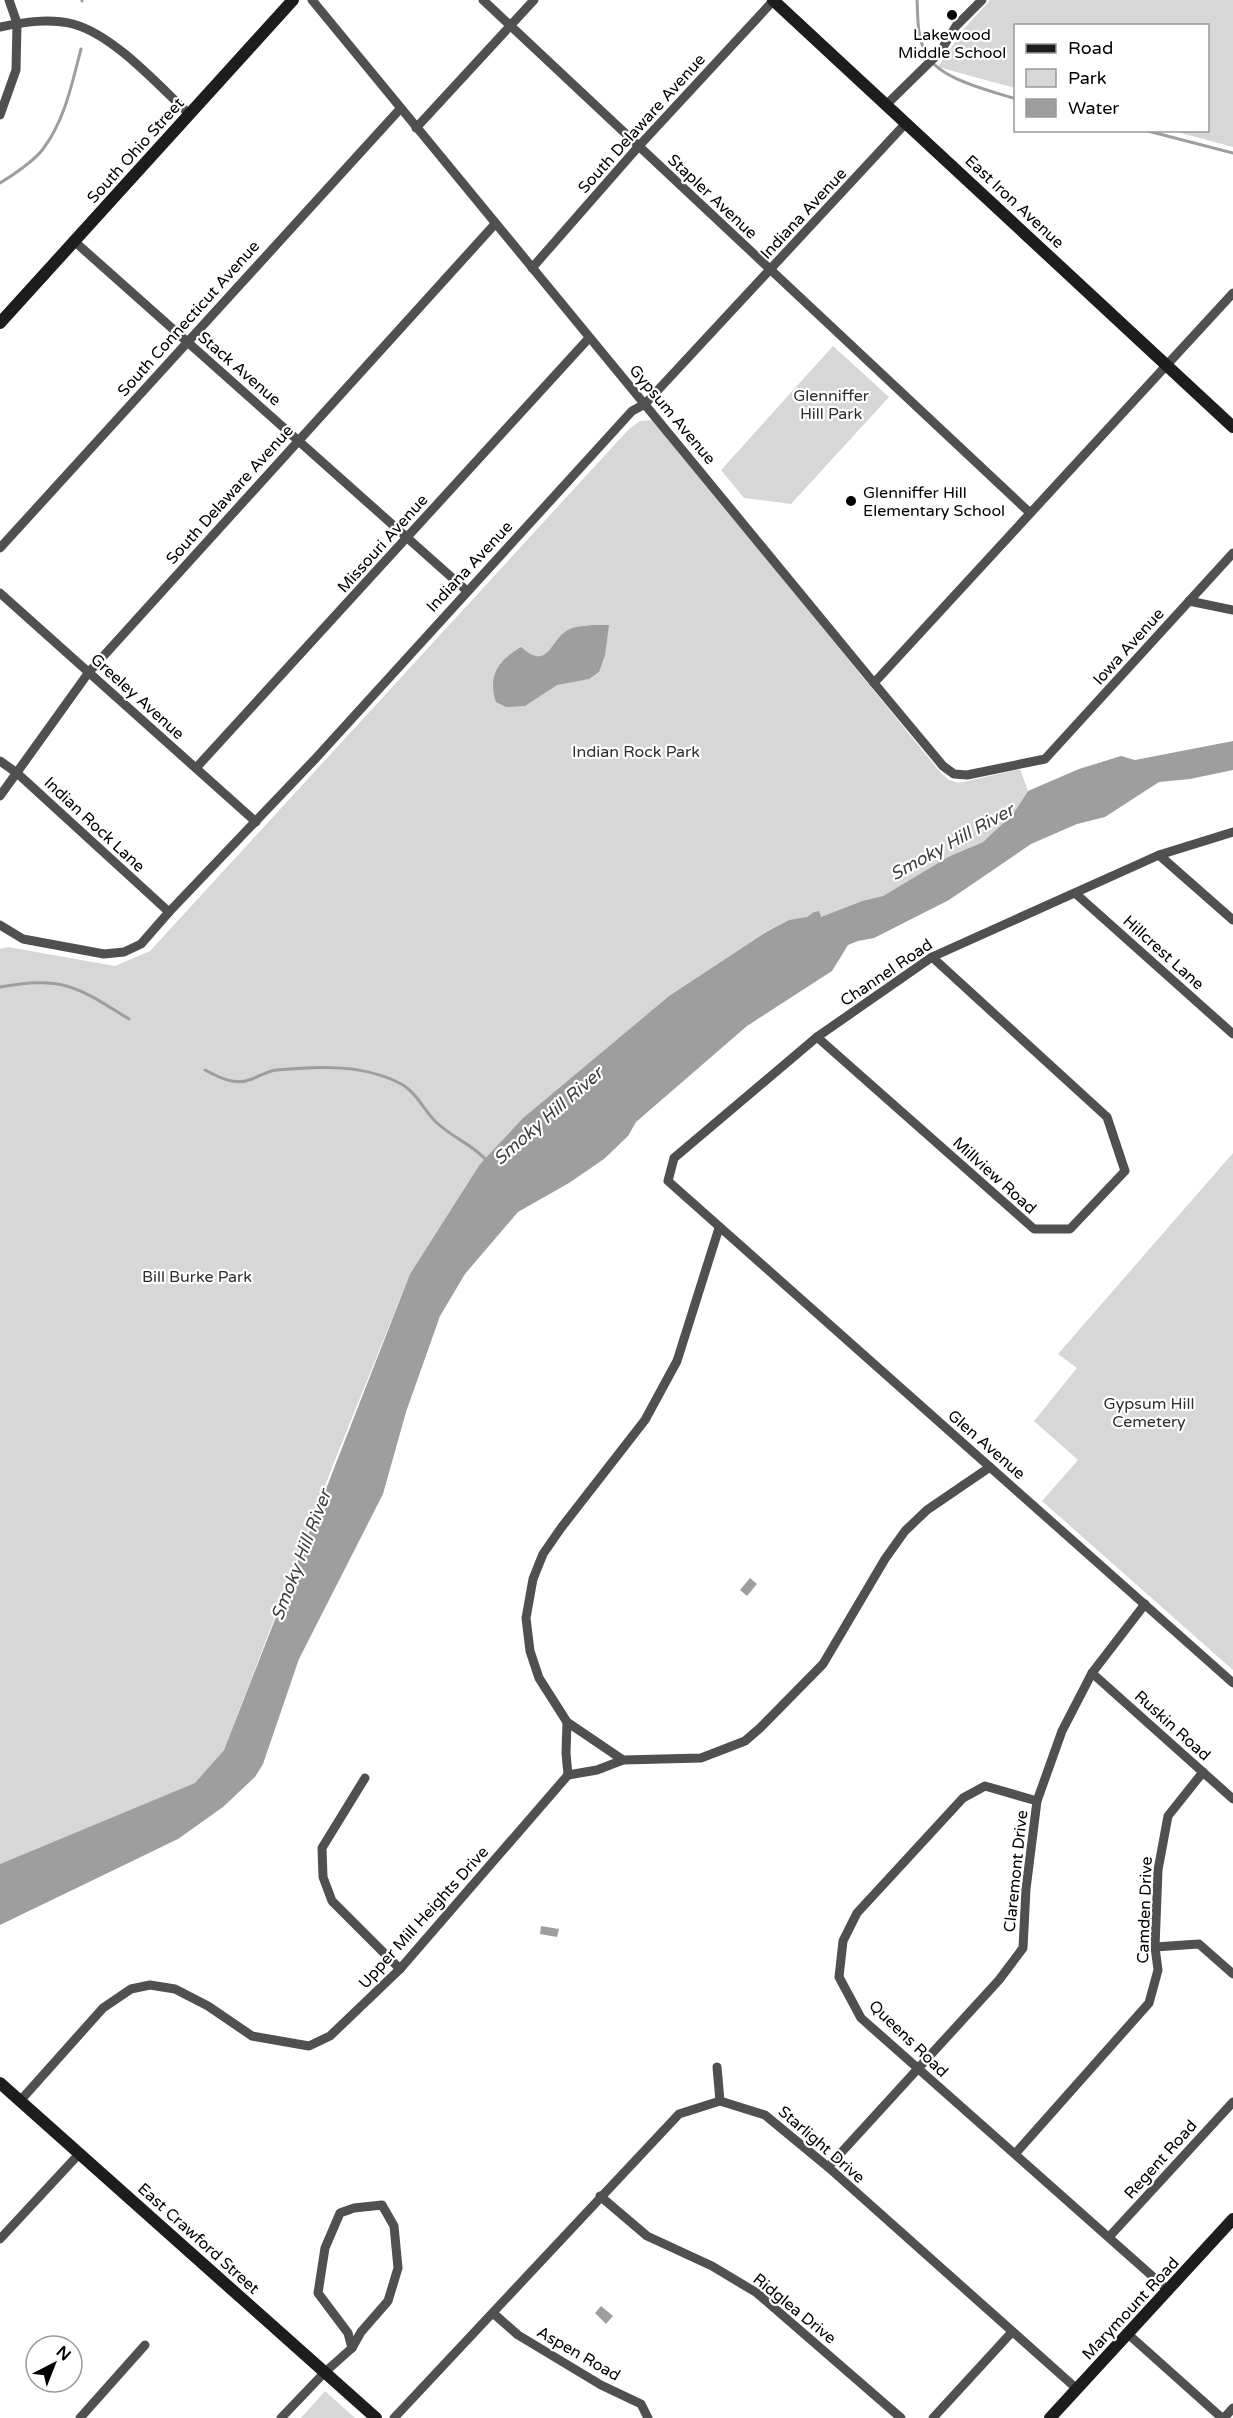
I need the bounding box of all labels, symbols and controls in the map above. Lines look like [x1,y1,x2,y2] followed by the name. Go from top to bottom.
[945,8,959,22] marker: Lakewood Middle School
[1014,24,1209,132] legend
[898,25,1006,63] place label: Lakewood Middle School
[1068,37,1113,59] text: Road
[574,50,710,198] street label: South Delaware Avenue
[1068,67,1107,89] text: Park
[83,94,189,208] street label: South Ohio Street
[1068,97,1119,119] text: Water
[663,150,761,243] street label: Stapler Avenue
[961,151,1068,253] street label: East Iron Avenue
[756,164,851,263] street label: Indiana Avenue
[113,237,264,401] street label: South Connecticut Avenue
[194,327,285,410] street label: Stack Avenue
[625,361,720,469] street label: Gypsum Avenue
[793,386,870,424] park label: Glenniffer Hill Park
[162,421,298,569] street label: South Delaware Avenue
[863,483,1005,521] place label: Glenniffer Hill Elementary School
[333,490,432,597] street label: Missouri Avenue
[844,494,858,508] marker: Glenniffer Hill Elementary School
[422,517,517,616] street label: Indiana Avenue
[1089,604,1169,689] street label: Iowa Avenue
[86,649,188,744] street label: Greeley Avenue
[572,742,700,762] park label: Indian Rock Park
[40,773,149,877] street label: Indian Rock Lane
[886,798,1019,885] water label: Smoky Hill River
[1119,911,1208,994] street label: Hillcrest Lane
[837,935,936,1011] street label: Channel Road
[489,1061,609,1170] water label: Smoky Hill River
[948,1133,1040,1219] street label: Millview Road
[142,1267,252,1287] park label: Bill Burke Park
[1104,1394,1194,1432] park label: Gypsum Hill Cemetery
[943,1406,1029,1484] street label: Glen Avenue
[266,1485,337,1623] water label: Smoky Hill River
[1130,1686,1215,1765] street label: Ruskin Road
[1000,1809,1032,1933] street label: Claremont Drive
[355,1842,493,1993] street label: Upper Mill Heights Drive
[1133,1856,1157,1964] street label: Camden Drive
[864,1996,952,2082] street label: Queens Road
[774,2102,869,2188] street label: Starlight Drive
[1120,2116,1202,2203] street label: Regent Road
[133,2179,263,2299] street label: East Crawford Street
[1078,2253,1184,2364] street label: Marymount Road
[749,2269,840,2348] street label: Ridglea Drive
[533,2322,624,2386] street label: Aspen Road
[24,2334,84,2394] north arrow
[52,2342,75,2365] text: N

